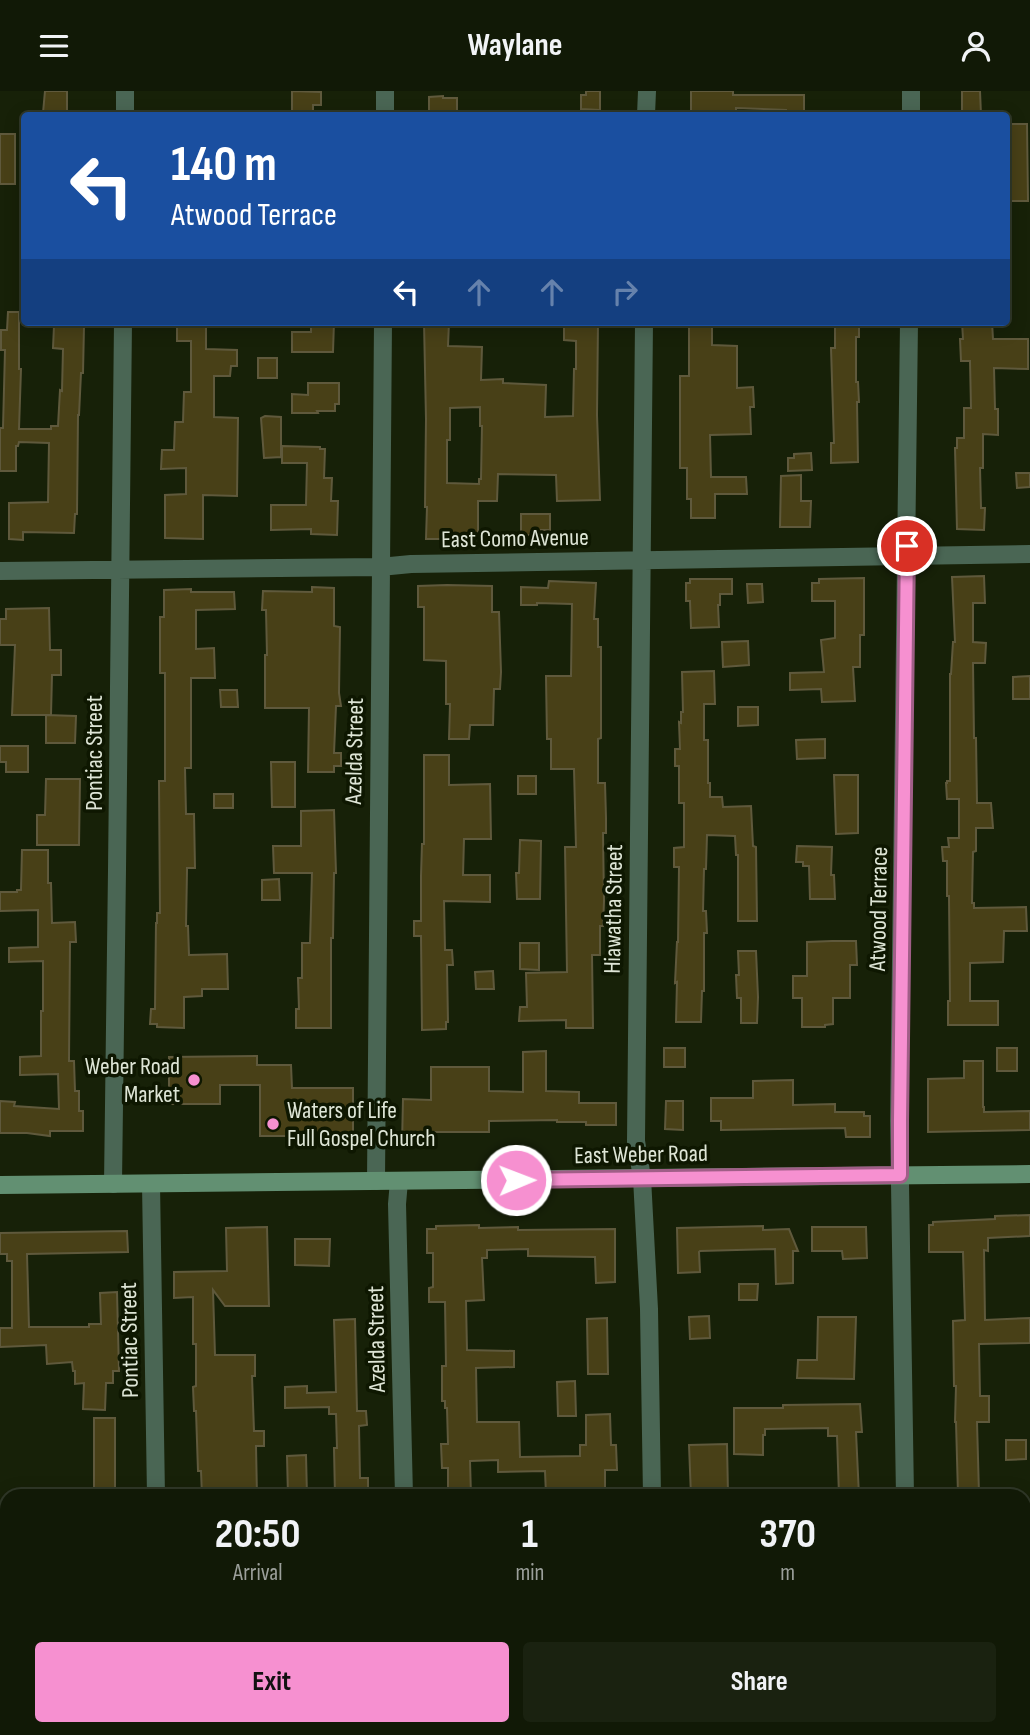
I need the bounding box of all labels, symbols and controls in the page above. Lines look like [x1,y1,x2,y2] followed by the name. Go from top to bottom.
[467,26,563,65] text: Waylane
[35,27,73,65] icon: menu
[957,27,995,65] icon: person
[171,136,277,195] text: 140 m
[56,140,147,231] icon: left
[171,196,337,235] text: Atwood Terrace
[387,273,425,311] icon: left
[460,273,498,311] icon: ahead
[533,273,571,311] icon: ahead
[606,273,644,311] icon: right
[877,516,937,576] pin
[441,523,589,554] street label: East Como Avenue
[888,527,926,565] icon: arrive
[80,695,109,811] street label: Pontiac Street
[339,697,370,806] street label: Azelda Street
[598,844,629,974] street label: Hiawatha Street
[863,847,894,972] street label: Atwood Terrace
[85,1052,180,1109] place label: Weber Road Market
[186,1072,202,1088] marker: Weber Road Market
[287,1096,436,1153] place label: Waters of Life Full Gospel Church
[265,1116,281,1132] marker: Waters of Life Full Gospel Church
[574,1139,708,1170] street label: East Weber Road
[479,1143,553,1217] position arrow
[114,1282,145,1398] street label: Pontiac Street
[361,1285,392,1394] street label: Azelda Street
[215,1509,301,1560] text: 20:50
[522,1509,538,1560] text: 1
[759,1509,816,1560] text: 370
[233,1559,282,1587] text: Arrival
[515,1559,544,1587] text: min
[780,1559,795,1587] text: m
[35,1642,509,1722] button: Exit
[523,1642,996,1722] button: Share

